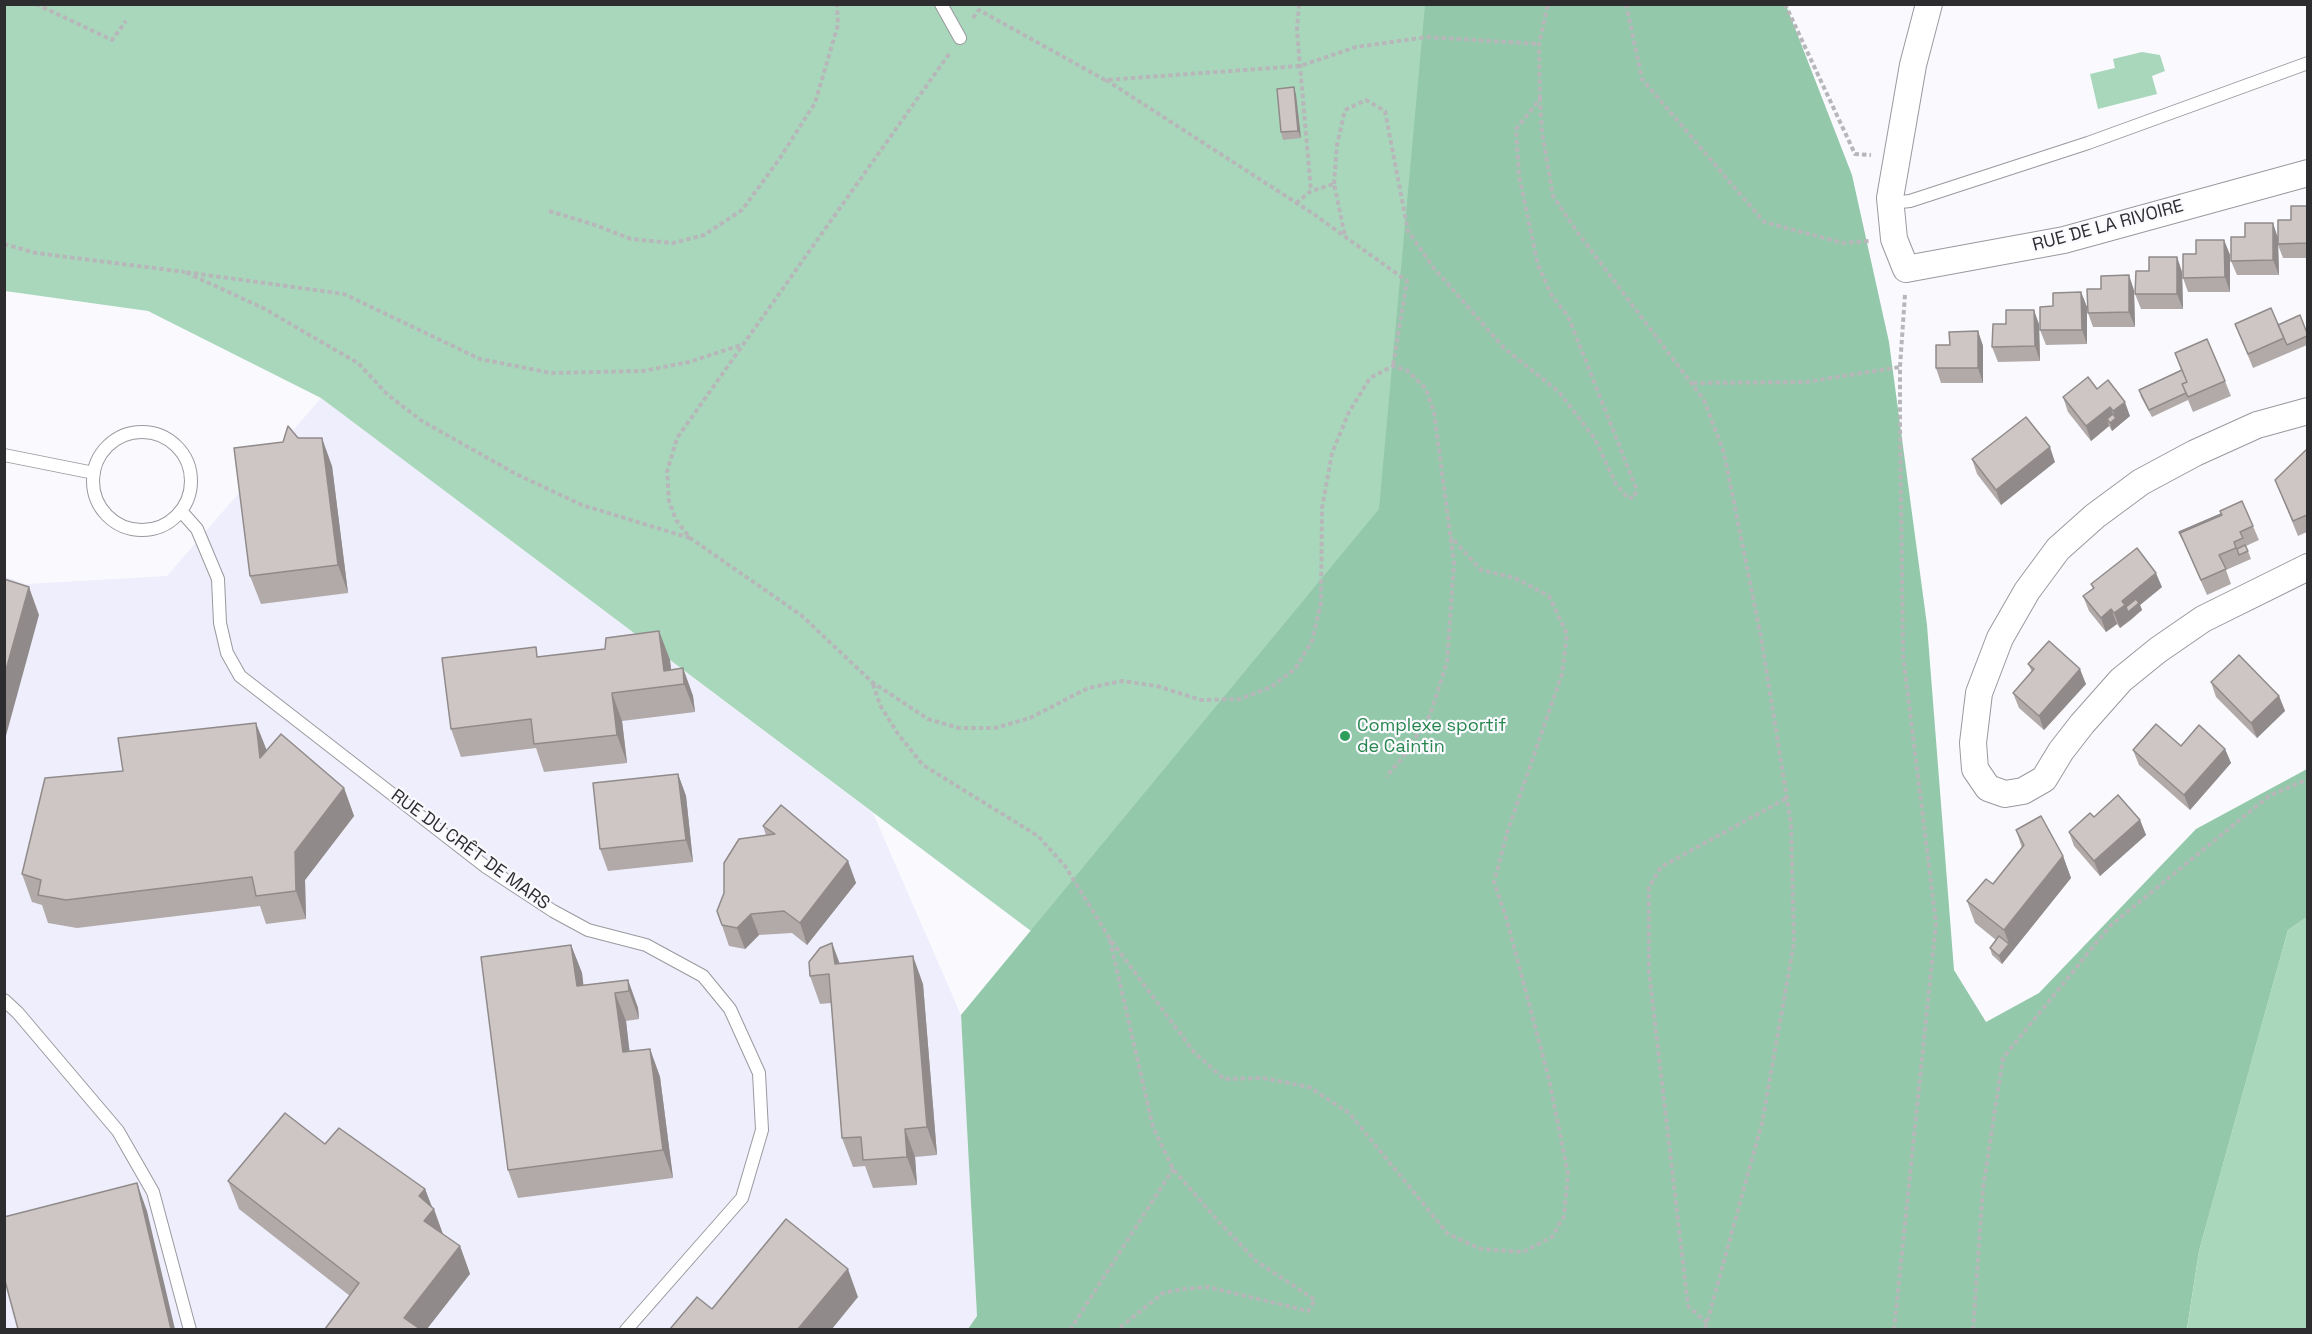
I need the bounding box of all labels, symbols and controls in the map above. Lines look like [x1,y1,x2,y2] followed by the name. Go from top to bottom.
[2030,195,2186,257] street label: RUE DE LA RIVOIRE
[1357,715,1506,758] place label: Complexe sportif de Caintin
[1338,729,1352,743] marker: Complexe sportif de Caintin
[386,785,554,915] street label: RUE DU CRÊT DE MARS

